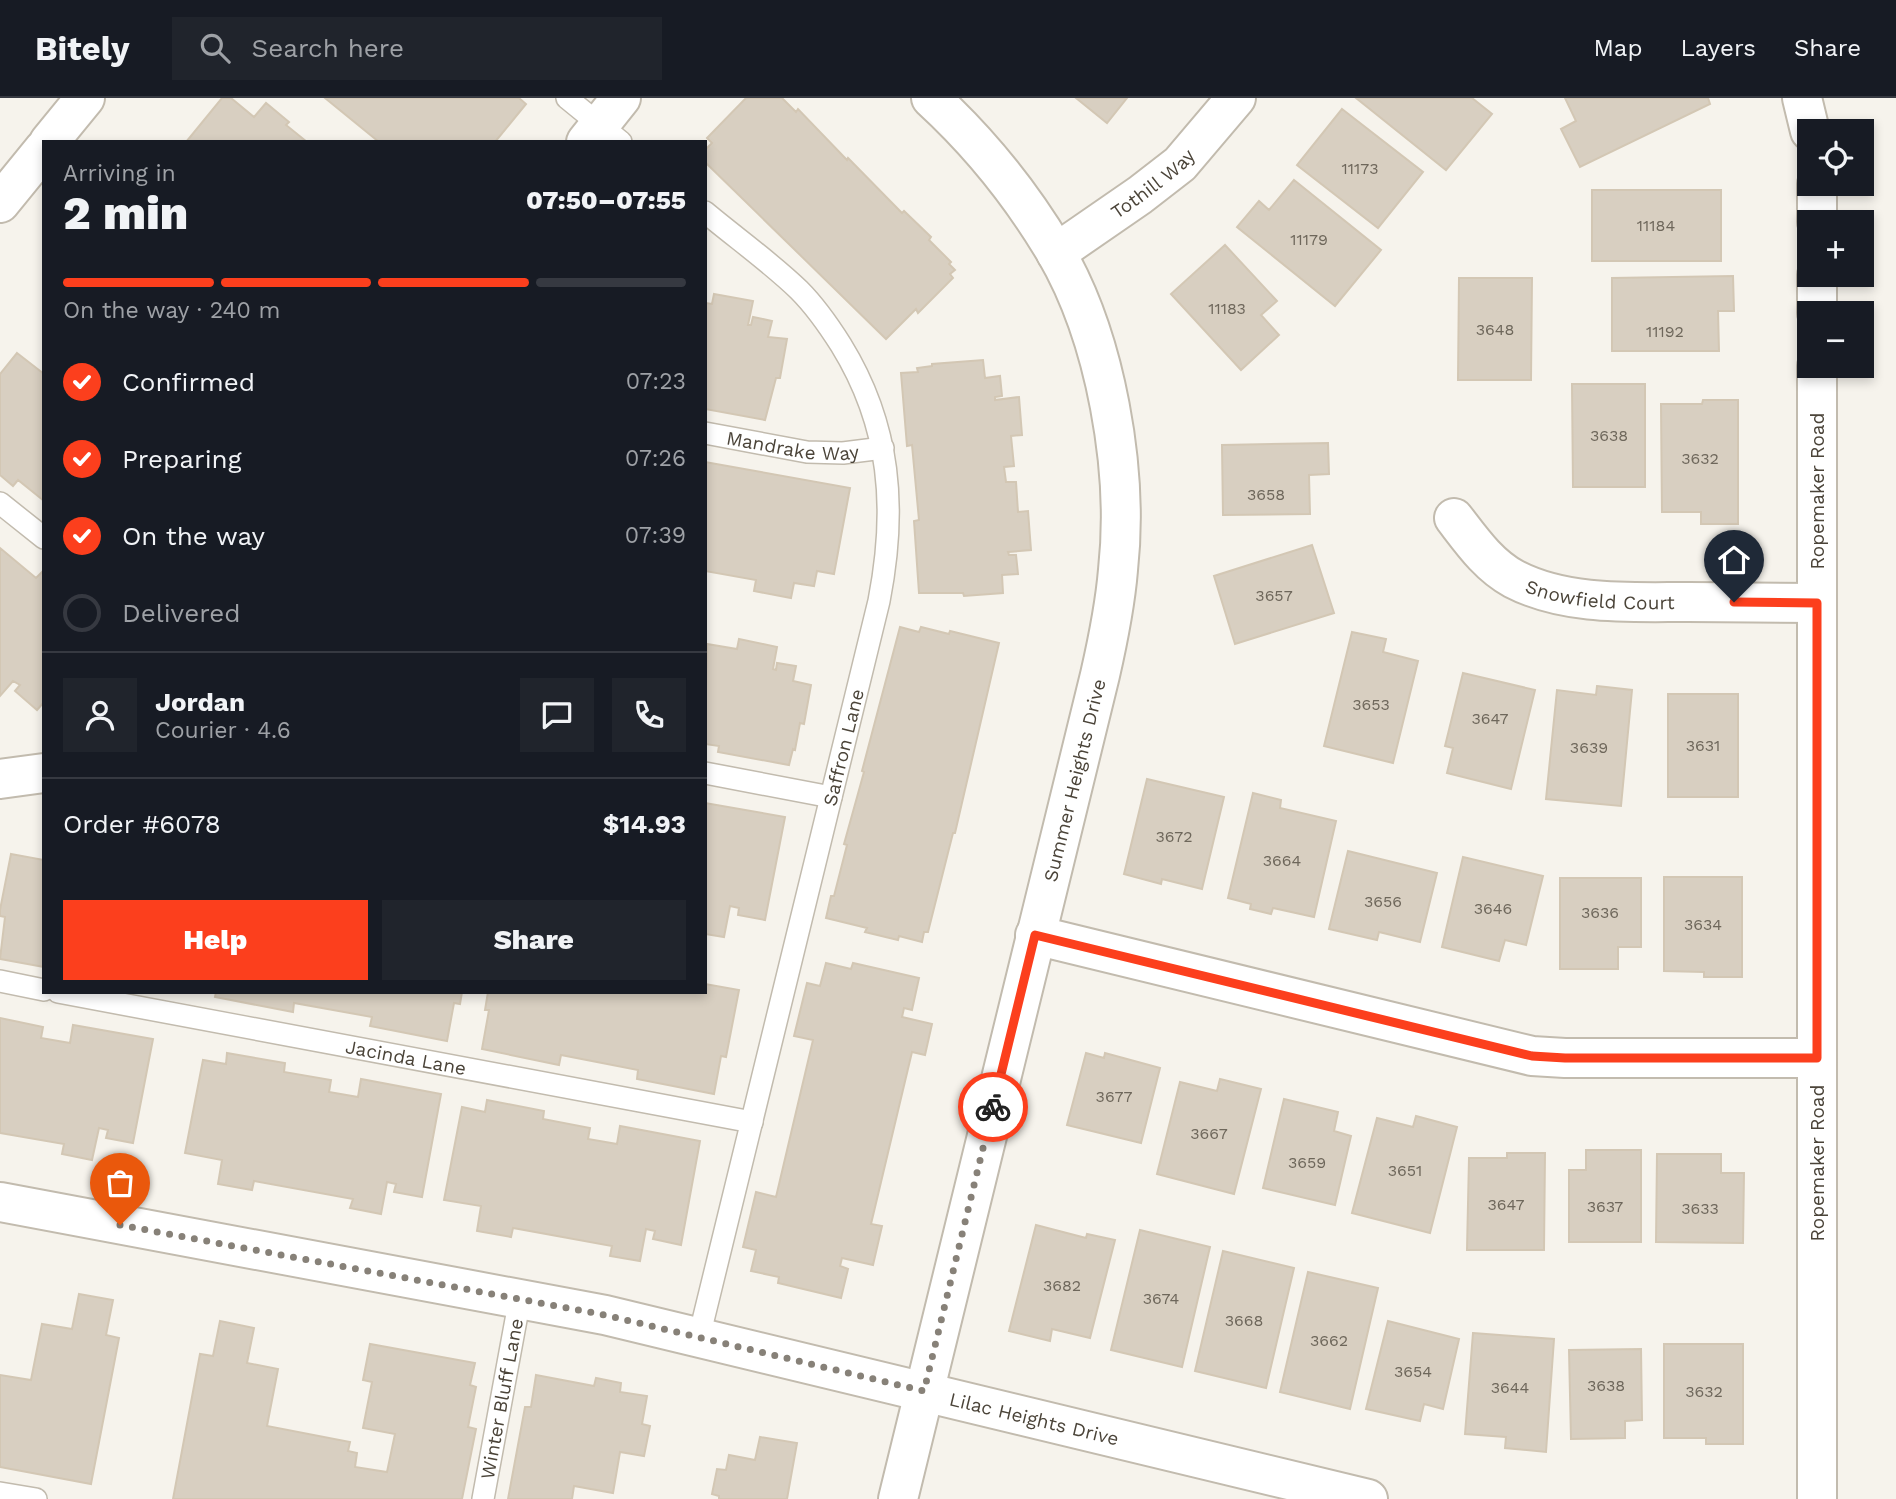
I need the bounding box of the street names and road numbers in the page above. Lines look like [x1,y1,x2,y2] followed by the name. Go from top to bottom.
[1107,144,1200,224] street label: Tothill Way
[1806,412,1829,570] street label: Ropemaker Road
[725,426,861,465] street label: Mandrake Way
[1522,575,1675,614] street label: Snowfield Court
[1039,677,1111,884] street label: Summer Heights Drive
[818,687,869,808] street label: Saffron Lane
[344,1035,468,1080] street label: Jacinda Lane
[1806,1084,1829,1242] street label: Ropemaker Road
[476,1316,528,1481] street label: Winter Bluff Lane
[947,1387,1121,1451] street label: Lilac Heights Drive

